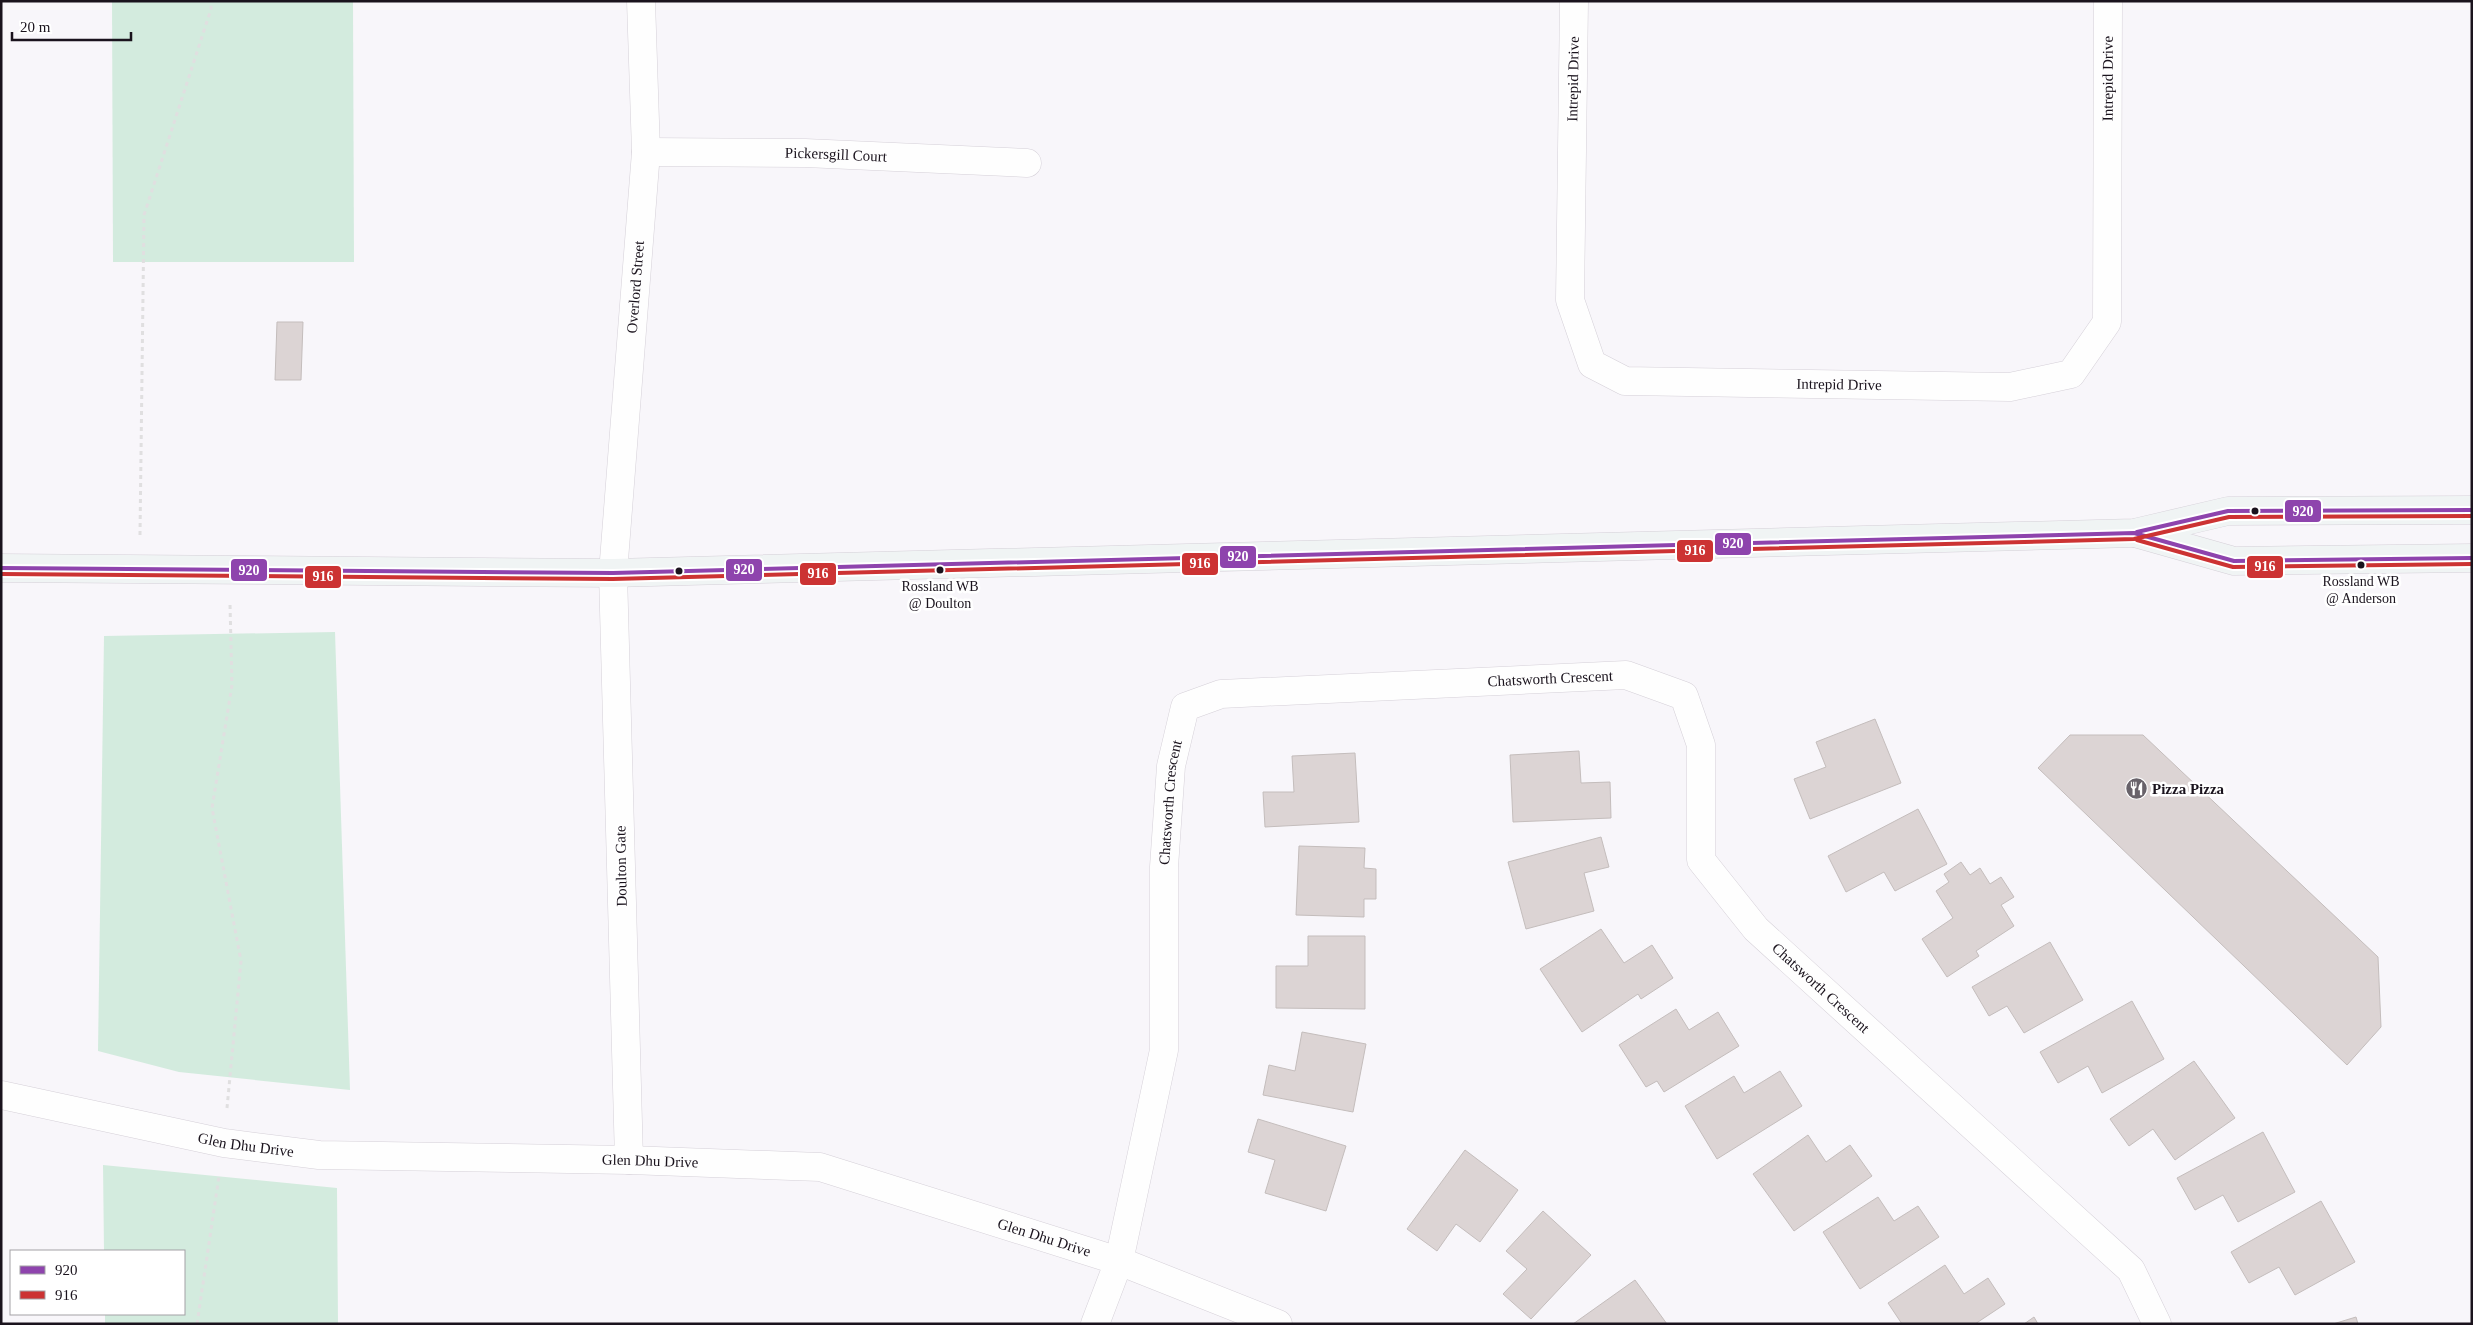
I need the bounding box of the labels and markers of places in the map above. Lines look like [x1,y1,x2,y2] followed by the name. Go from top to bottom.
[2250,506,2260,516] unlabelled marker
[2356,560,2366,570] marker: Rossland WB @ Anderson
[935,565,945,575] marker: Rossland WB @ Doulton
[674,566,684,576] unlabelled marker
[2322,574,2400,606] place label: Rossland WB @ Anderson
[901,579,979,611] place label: Rossland WB @ Doulton
[2124,777,2148,801] restaurant icon: Pizza Pizza
[2152,781,2225,797] place label: Pizza Pizza

